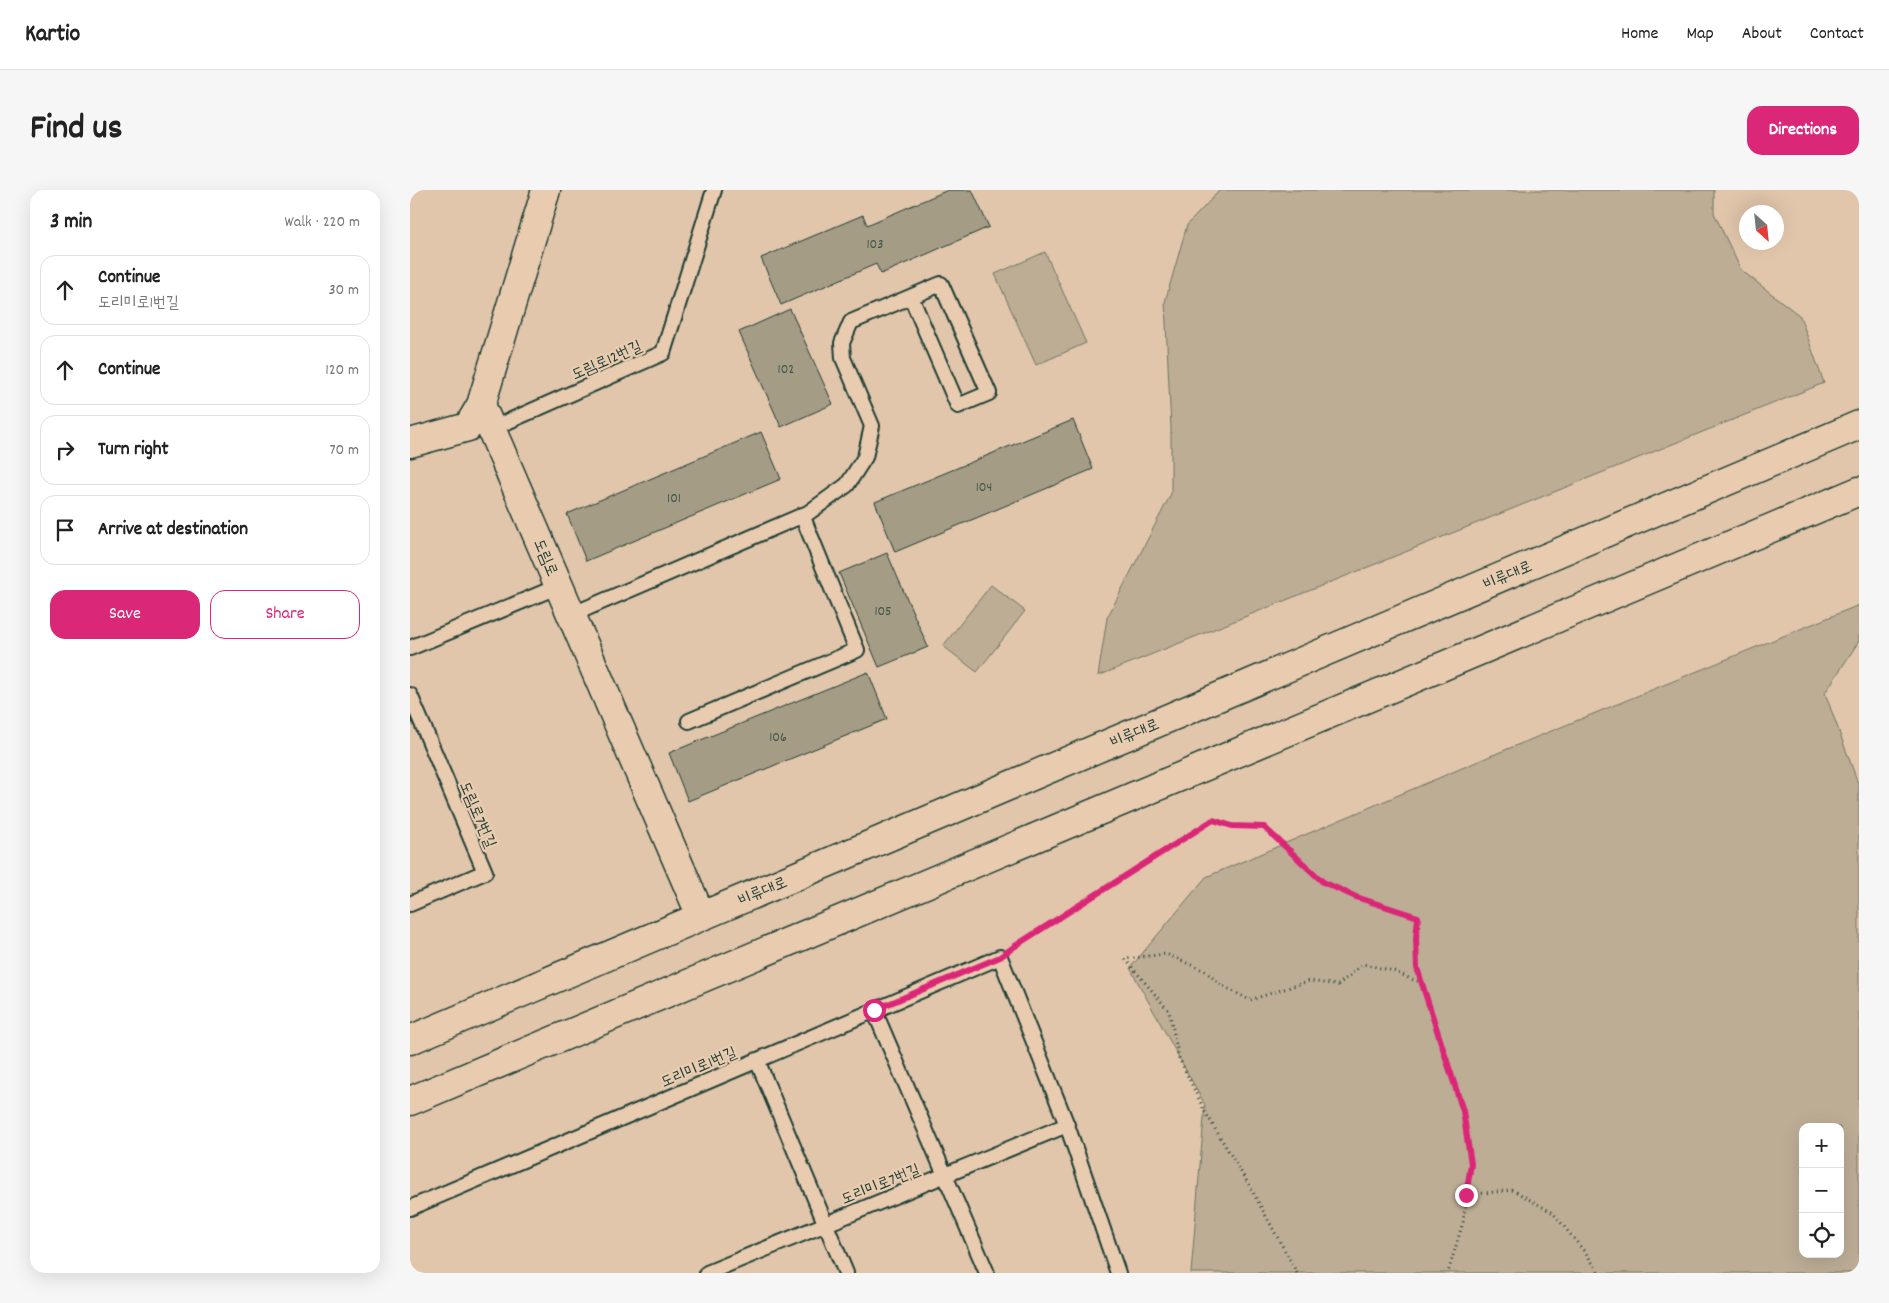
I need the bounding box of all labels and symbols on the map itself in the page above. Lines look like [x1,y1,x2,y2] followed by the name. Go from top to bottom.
[1739,205,1784,250] north arrow
[867,235,883,255] house number: 103
[568,336,646,387] street label: 도림로12번길
[778,360,794,380] house number: 102
[976,478,992,498] house number: 104
[667,489,681,509] house number: 101
[527,536,563,580] street label: 도림로
[1480,556,1536,597] street label: 비류대로
[874,602,892,622] house number: 105
[1107,714,1163,755] street label: 비류대로
[769,728,787,748] house number: 106
[452,778,501,852] street label: 도림로7번길
[735,872,791,913] street label: 비류대로
[863,999,886,1022] route start
[657,1042,741,1095] street label: 도리미로1번길
[838,1159,924,1212] street label: 도리미로7번길
[1455,1184,1478,1207] route end

